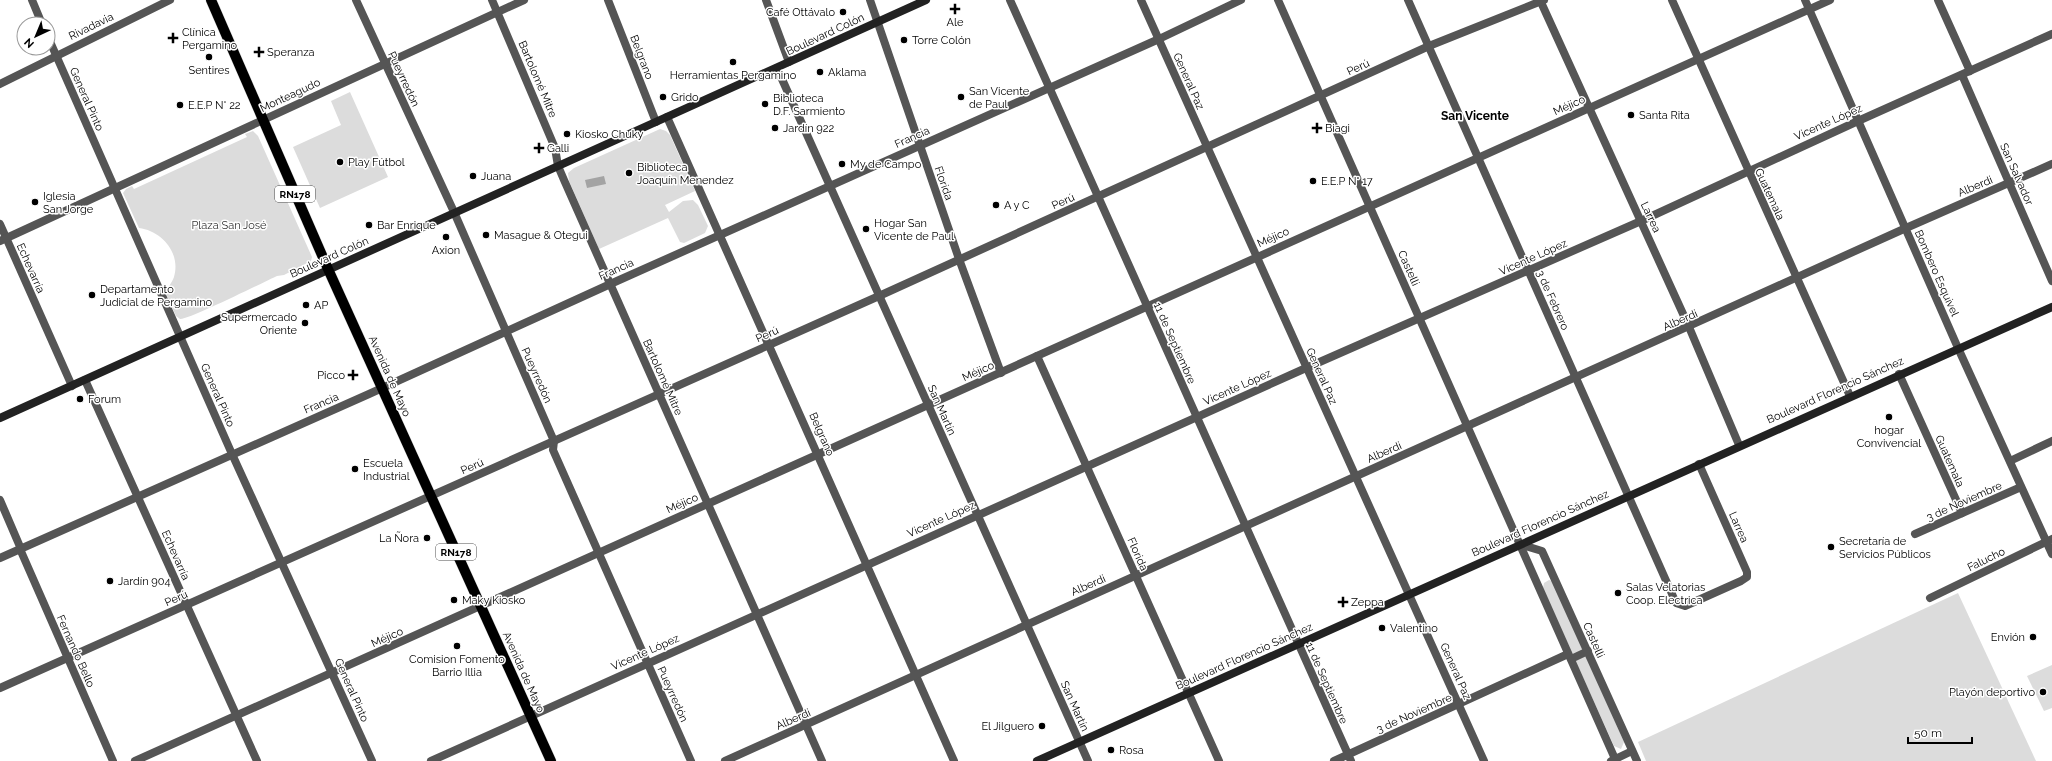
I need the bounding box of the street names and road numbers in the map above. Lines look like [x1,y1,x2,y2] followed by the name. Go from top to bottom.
[67,10,116,43] street label: Rivadavia
[784,11,866,58] street label: Boulevard Colón
[627,33,656,82] street label: Belgrano
[516,39,560,120] street label: Bartolomé Mitre
[385,50,422,109] street label: Pueyrredón
[1170,51,1207,112] street label: General Paz
[1345,57,1372,78] street label: Perú
[67,65,107,133] street label: General Pinto
[258,76,323,115] street label: Monteagudo
[1551,93,1588,118] street label: Méjico
[1792,101,1865,143] street label: Vicente López
[893,124,932,151] street label: Francia
[1997,141,2036,207] street label: San Salvador
[932,164,955,202] street label: Florida
[1752,166,1787,222] street label: Guatemala
[1956,173,1995,200] street label: Alberdi
[275,186,315,202] road number: RN178
[1050,191,1077,212] street label: Perú
[1638,200,1663,235] street label: Larrea
[1255,225,1292,250] street label: Méjico
[1912,228,1961,318] street label: Bombero Esquivel
[288,234,371,281] street label: Boulevard Colón
[1497,236,1570,278] street label: Vicente López
[14,241,47,295] street label: Echevarría
[1395,249,1422,288] street label: Castelli
[597,256,636,283] street label: Francia
[1533,268,1572,333] street label: 3 de Febrero
[1151,300,1199,386] street label: 11 de Septiembre
[1661,307,1700,334] street label: Alberdi
[754,324,781,345] street label: Perú
[366,334,413,419] street label: Avenida de Mayo
[640,337,685,418] street label: Bartolomé Mitre
[519,345,555,405] street label: Pueyrredón
[1303,346,1340,407] street label: General Paz
[1765,354,1906,427] street label: Boulevard Florencio Sánchez
[960,359,997,384] street label: Méjico
[198,361,238,429] street label: General Pinto
[1201,366,1274,408] street label: Vicente López
[925,383,958,437] street label: San Martín
[302,390,341,417] street label: Francia
[806,410,837,458] street label: Belgrano
[1932,433,1967,489] street label: Guatemala
[1365,439,1404,466] street label: Alberdi
[459,456,486,477] street label: Perú
[1924,479,2004,524] street label: 3 de Noviembre
[1470,487,1611,560] street label: Boulevard Florencio Sánchez
[664,491,701,516] street label: Méjico
[905,498,978,540] street label: Vicente López
[1726,510,1751,545] street label: Larrea
[159,528,192,582] street label: Echevarría
[1124,536,1151,573] street label: Florida
[436,544,476,560] road number: RN178
[1965,545,2008,574] street label: Falucho
[1069,572,1108,599] street label: Alberdi
[163,588,190,609] street label: Perú
[54,613,97,690] street label: Fernando Bello
[1174,620,1315,693] street label: Boulevard Florencio Sánchez
[1580,621,1607,660] street label: Castelli
[369,625,406,650] street label: Méjico
[500,630,547,715] street label: Avenida de Mayo
[609,631,682,673] street label: Vicente López
[1303,640,1351,726] street label: 11 de Septiembre
[1437,641,1474,702] street label: General Paz
[332,656,372,724] street label: General Pinto
[655,664,691,724] street label: Pueyrredón
[1058,679,1091,733] street label: San Martín
[1374,691,1454,736] street label: 3 de Noviembre
[774,706,813,733] street label: Alberdi

